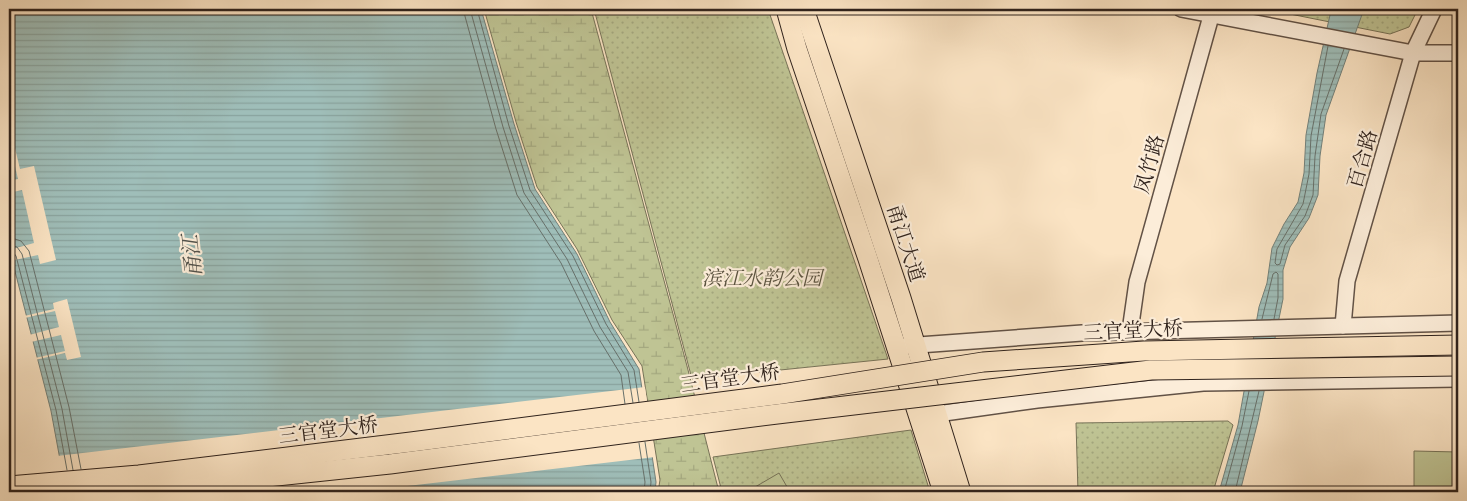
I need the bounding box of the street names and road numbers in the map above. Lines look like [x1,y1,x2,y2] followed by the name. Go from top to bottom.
[1339,126,1384,192] street label: 百合路
[1126,131,1171,197] street label: 凤竹路
[880,200,933,285] street label: 甬江大道
[1082,312,1184,347] street label: 三官堂大桥
[678,356,781,399] street label: 三官堂大桥
[277,409,379,450] street label: 三官堂大桥

